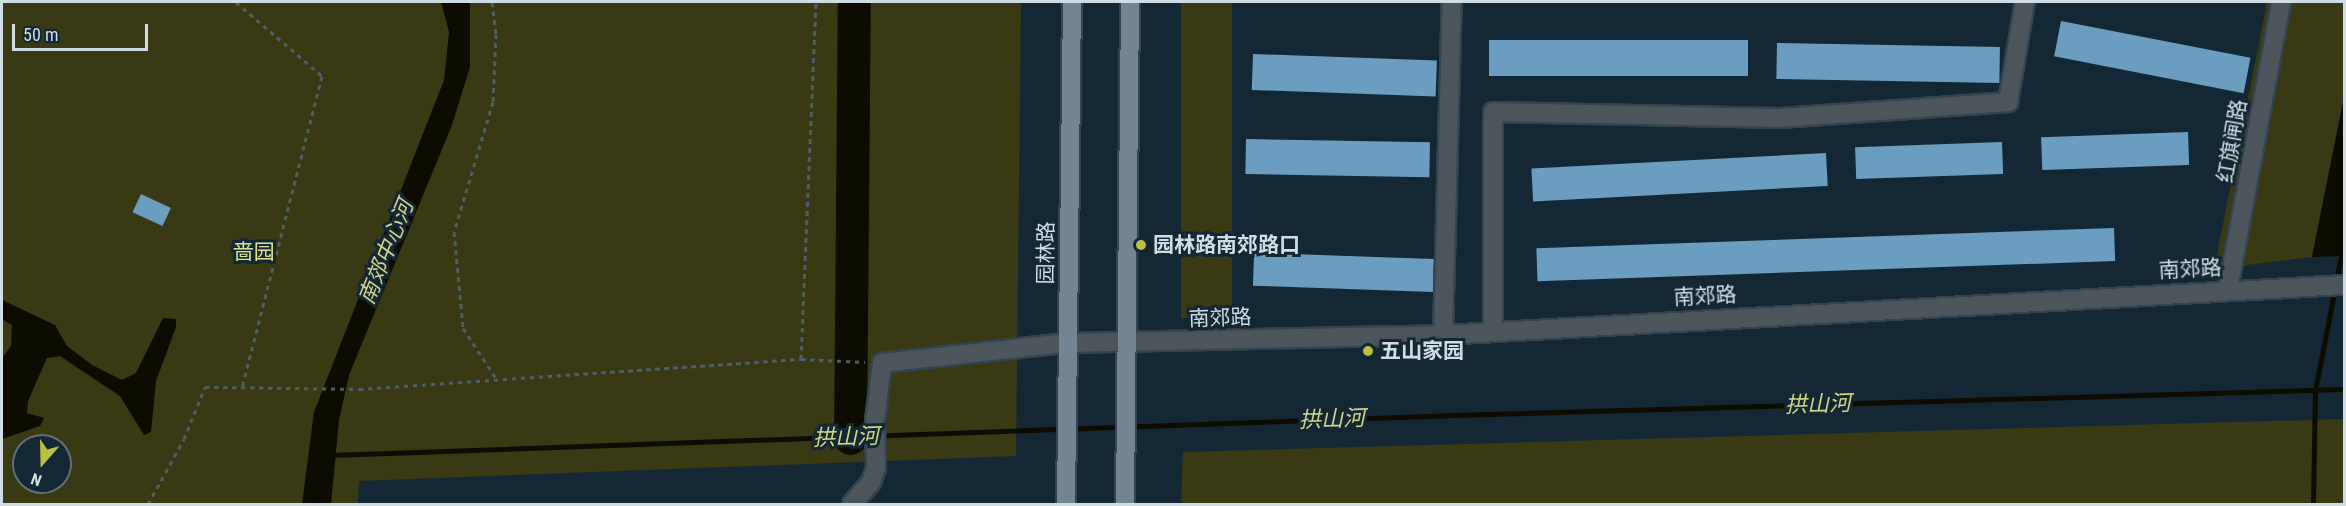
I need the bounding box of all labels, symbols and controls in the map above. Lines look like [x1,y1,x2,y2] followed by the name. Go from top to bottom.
[15,12,152,50] scale bar
[23,24,58,45] text: 50 m
[2212,97,2252,185] street label: 红旗闸路
[353,196,419,308] water label: 南郊中心河
[1033,221,1059,285] street label: 园林路
[1153,232,1300,258] place label: 园林路南郊路口
[1134,238,1148,252] marker: 园林路南郊路口
[233,239,275,265] park label: 啬园
[2158,255,2222,283] street label: 南郊路
[1673,282,1737,310] street label: 南郊路
[1188,304,1252,332] street label: 南郊路
[1380,338,1464,364] place label: 五山家园
[1361,344,1375,358] marker: 五山家园
[1785,390,1851,418] water label: 拱山河
[1299,405,1365,433] water label: 拱山河
[813,423,879,451] water label: 拱山河
[12,434,72,494] north arrow
[29,469,44,490] text: N

